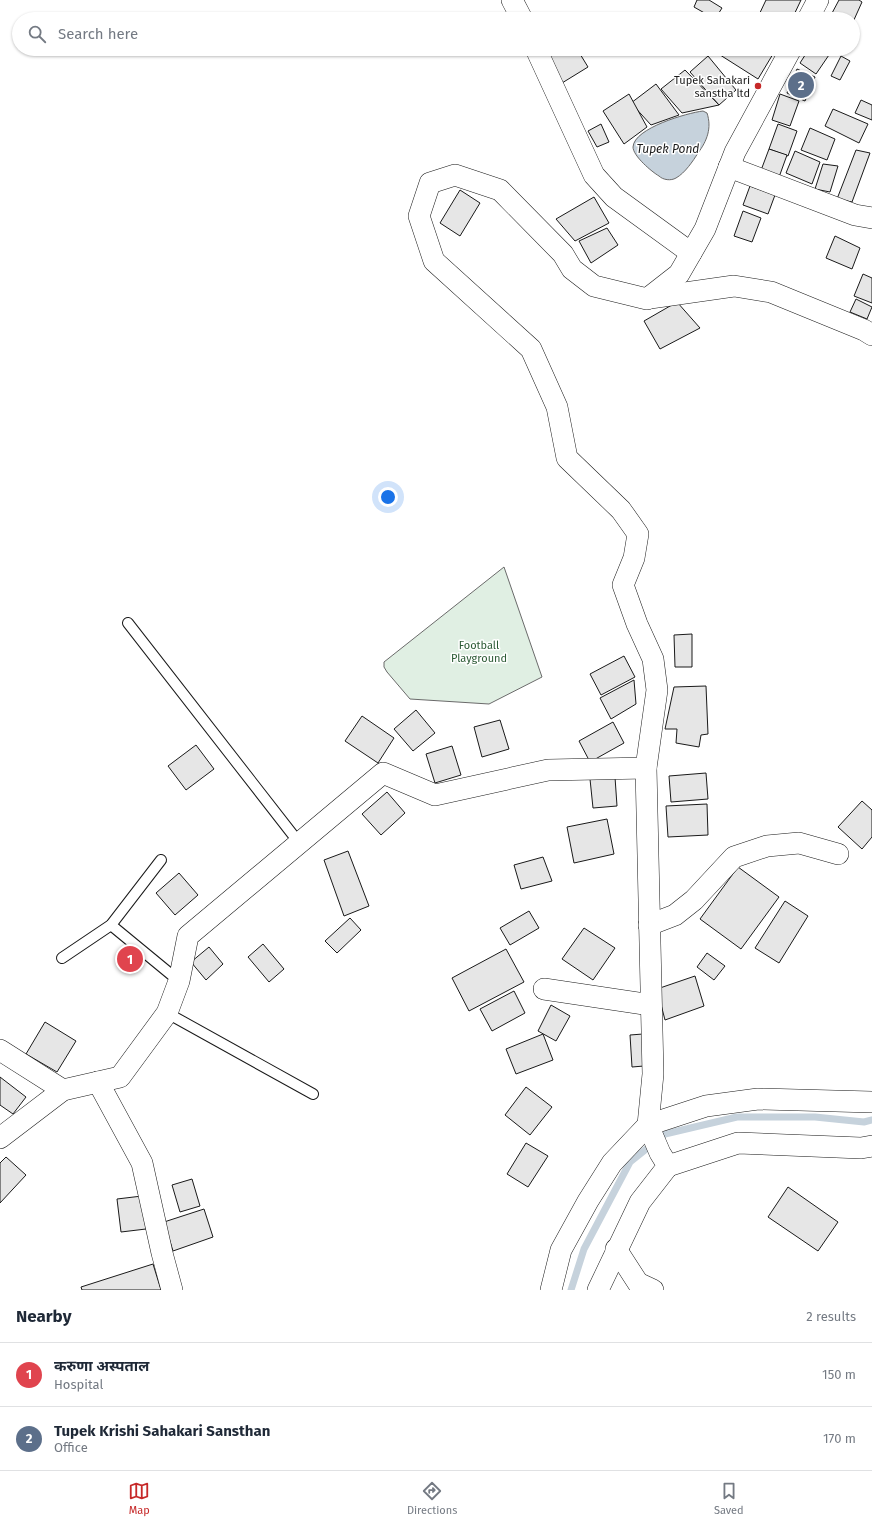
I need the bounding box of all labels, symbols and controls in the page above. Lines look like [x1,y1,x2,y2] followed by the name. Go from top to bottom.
[12,12,860,56] search box
[26,23,48,45] icon: search
[58,25,138,43] text: Search here
[788,70,814,100] pin: 2
[674,74,750,100] place label: Tupek Sahakari sanstha ltd
[753,81,763,91] marker: Tupek Sahakari sanstha ltd
[637,142,699,156] water label: Tupek Pond
[378,487,398,507] your location
[451,639,507,665] park label: Football Playground
[117,944,143,974] pin: 1
[16,1306,71,1327] text: Nearby
[806,1309,856,1324] text: 2 results
[54,1357,149,1375] text: करुणा अस्पताल
[26,1367,32,1382] text: 1
[822,1367,856,1382] text: 150 m
[54,1377,103,1392] text: Hospital
[54,1422,270,1440] text: Tupek Krishi Sahakari Sansthan
[26,1431,32,1446] text: 2
[823,1431,856,1446] text: 170 m
[54,1440,88,1455] text: Office
[128,1480,150,1517] tab: Map
[407,1480,457,1517] tab: Directions
[714,1480,744,1517] tab: Saved

